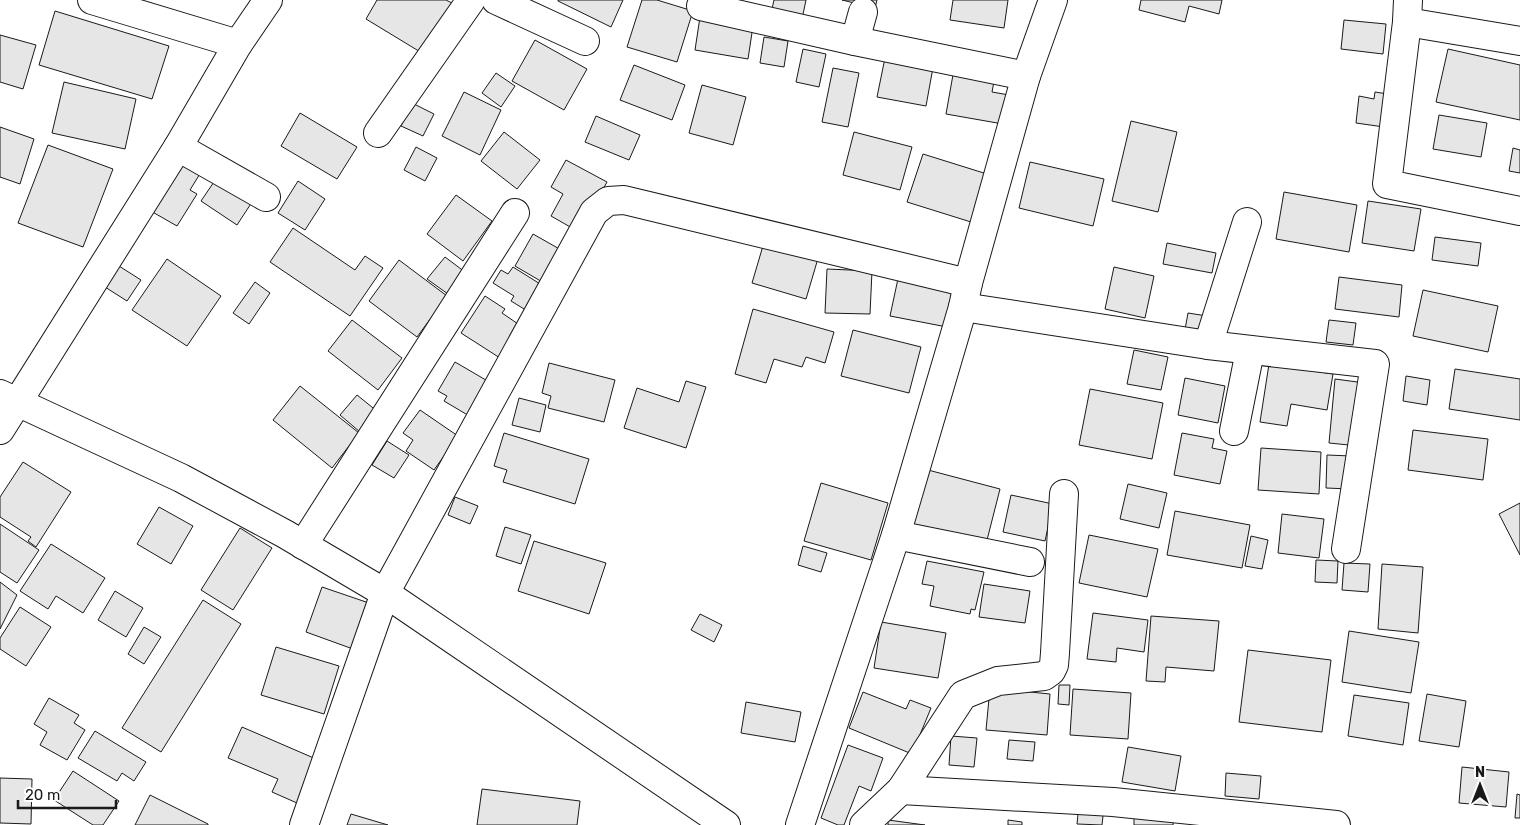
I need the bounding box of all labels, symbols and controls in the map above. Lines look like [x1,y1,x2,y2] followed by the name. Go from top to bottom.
[1455,760,1505,810] north arrow
[1475,764,1485,781] text: N
[18,778,115,810] scale bar
[25,786,60,804] text: 20 m

